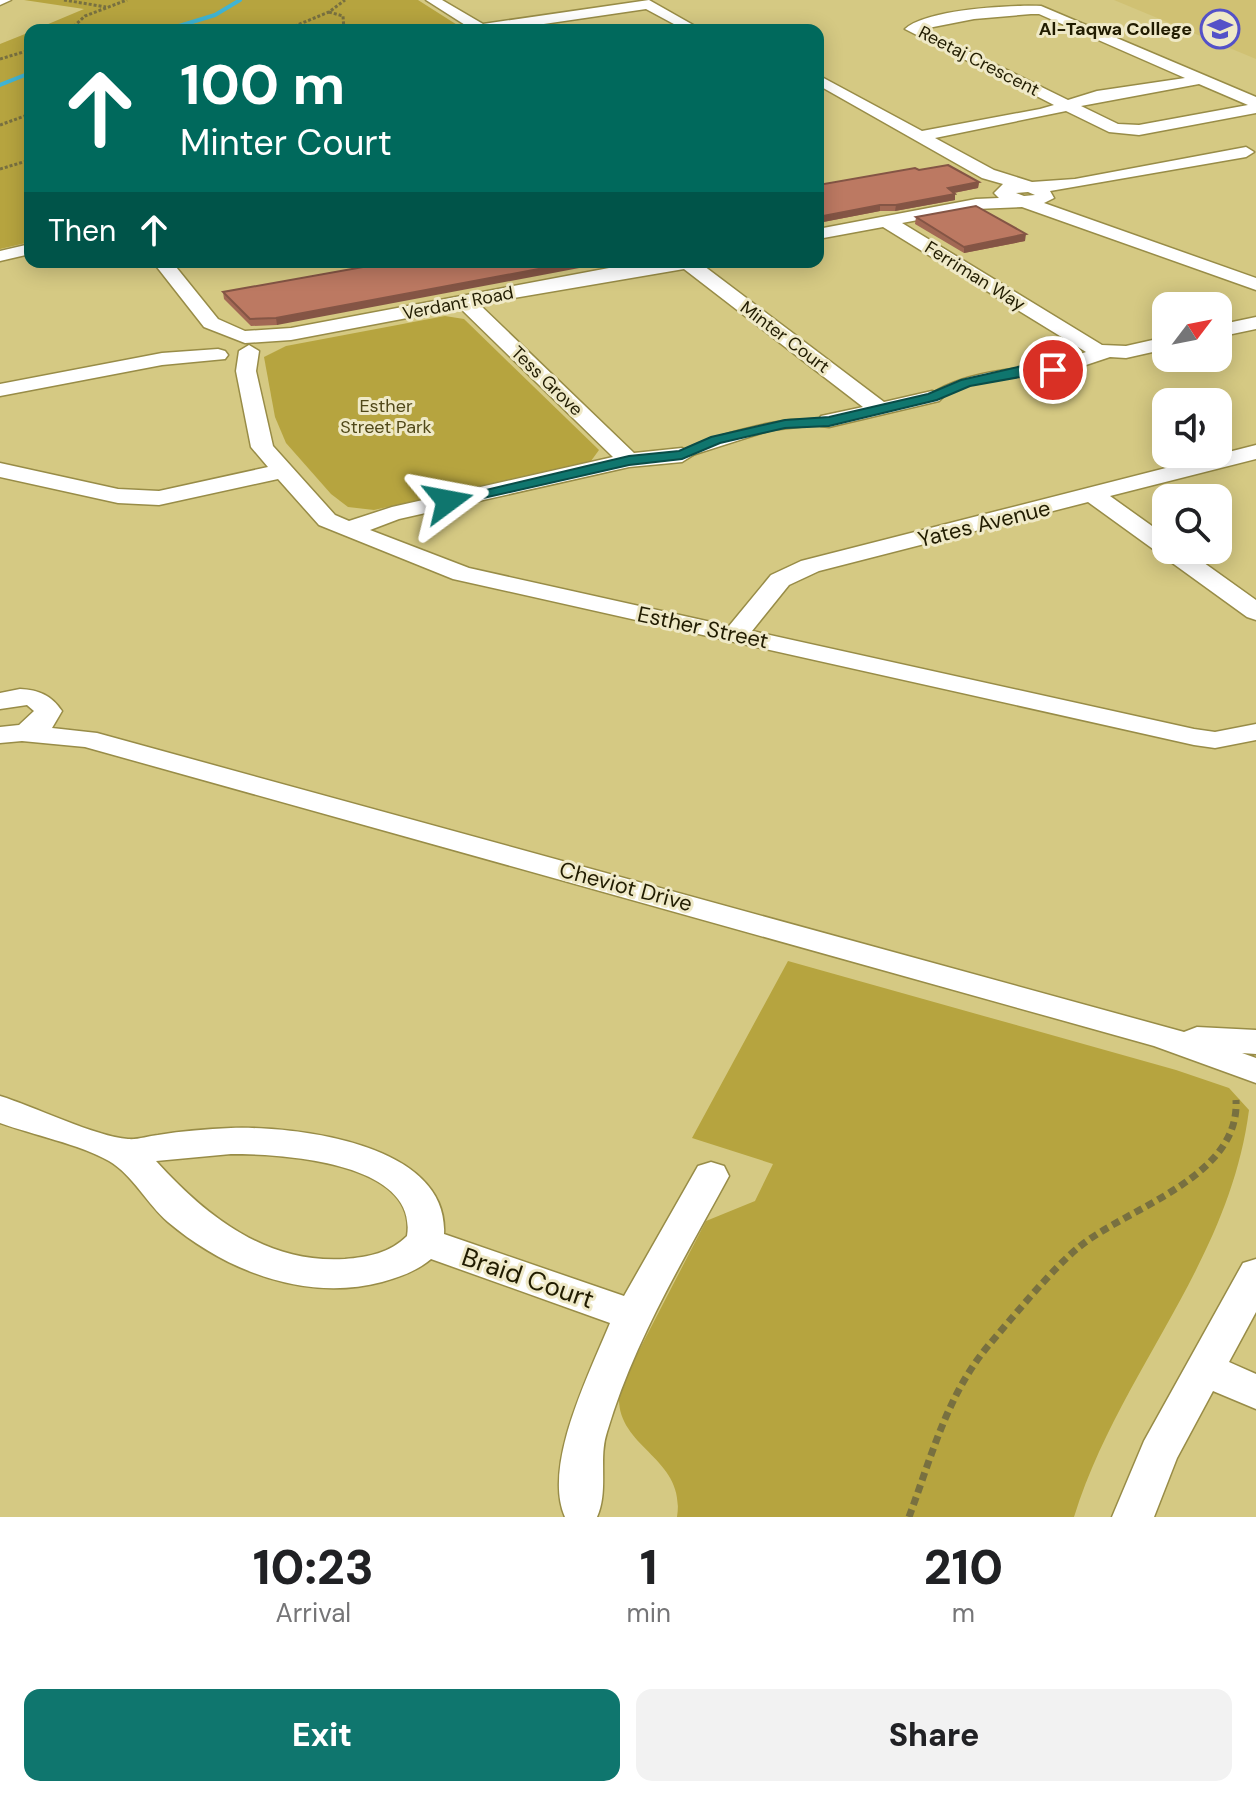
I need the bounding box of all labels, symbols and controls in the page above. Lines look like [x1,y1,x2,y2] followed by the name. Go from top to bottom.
[1199,8,1241,50] school or university icon: Al-Taqwa College
[1039,17,1192,41] place label: Al-Taqwa College
[914,20,1044,102] street label: Reetaj Crescent
[180,48,345,121] text: 100 m
[48,56,152,160] icon: ahead
[180,119,392,166] text: Minter Court
[132,208,176,252] icon: ahead
[48,211,116,250] text: Then
[920,236,1030,316] street label: Ferriman Way
[400,280,516,326] street label: Verdant Road
[1152,292,1232,372] north arrow
[1152,292,1232,564] map controls
[735,296,835,378] street label: Minter Court
[1019,336,1087,404] pin
[506,341,588,421] street label: Tess Grove
[1031,348,1075,392] icon: arrive
[1152,388,1232,468] button: sound
[340,394,432,439] park label: Esther Street Park
[406,459,490,543] position arrow
[1152,484,1232,564] button: search
[915,493,1053,554] street label: Yates Avenue
[635,599,771,656] street label: Esther Street
[556,855,696,918] street label: Cheviot Drive
[457,1240,599,1316] street label: Braid Court
[253,1536,374,1599] text: 10:23
[640,1536,658,1599] text: 1
[924,1536,1003,1599] text: 210
[275,1596,351,1630] text: Arrival
[627,1596,671,1630] text: min
[952,1596,975,1630] text: m
[24,1689,620,1781] button: Exit
[636,1689,1232,1781] button: Share

